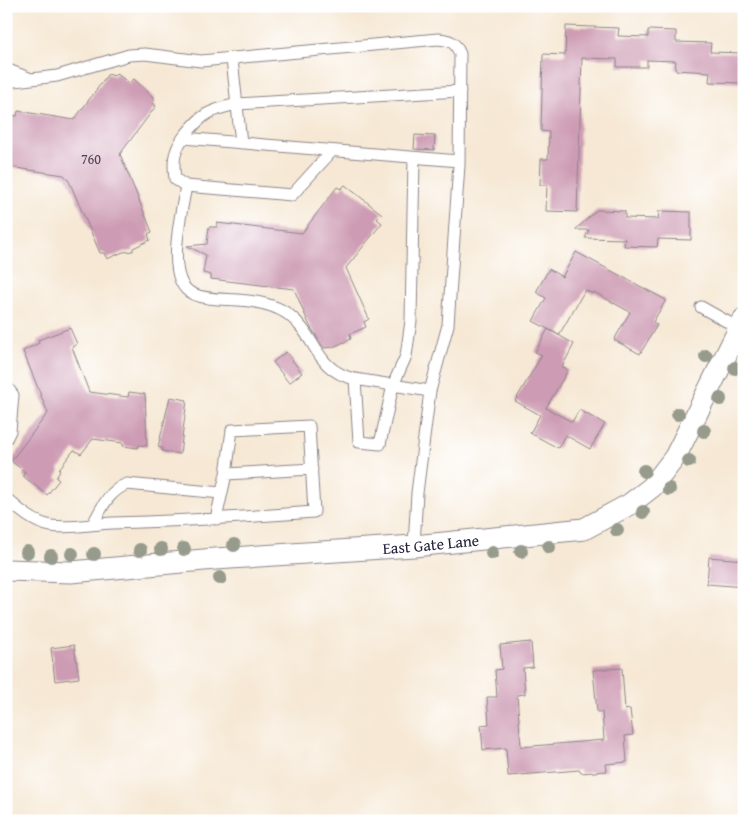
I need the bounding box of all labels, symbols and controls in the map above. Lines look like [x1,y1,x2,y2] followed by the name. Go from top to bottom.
[81,149,101,169] house number: 760
[382,528,480,560] street label: East Gate Lane

